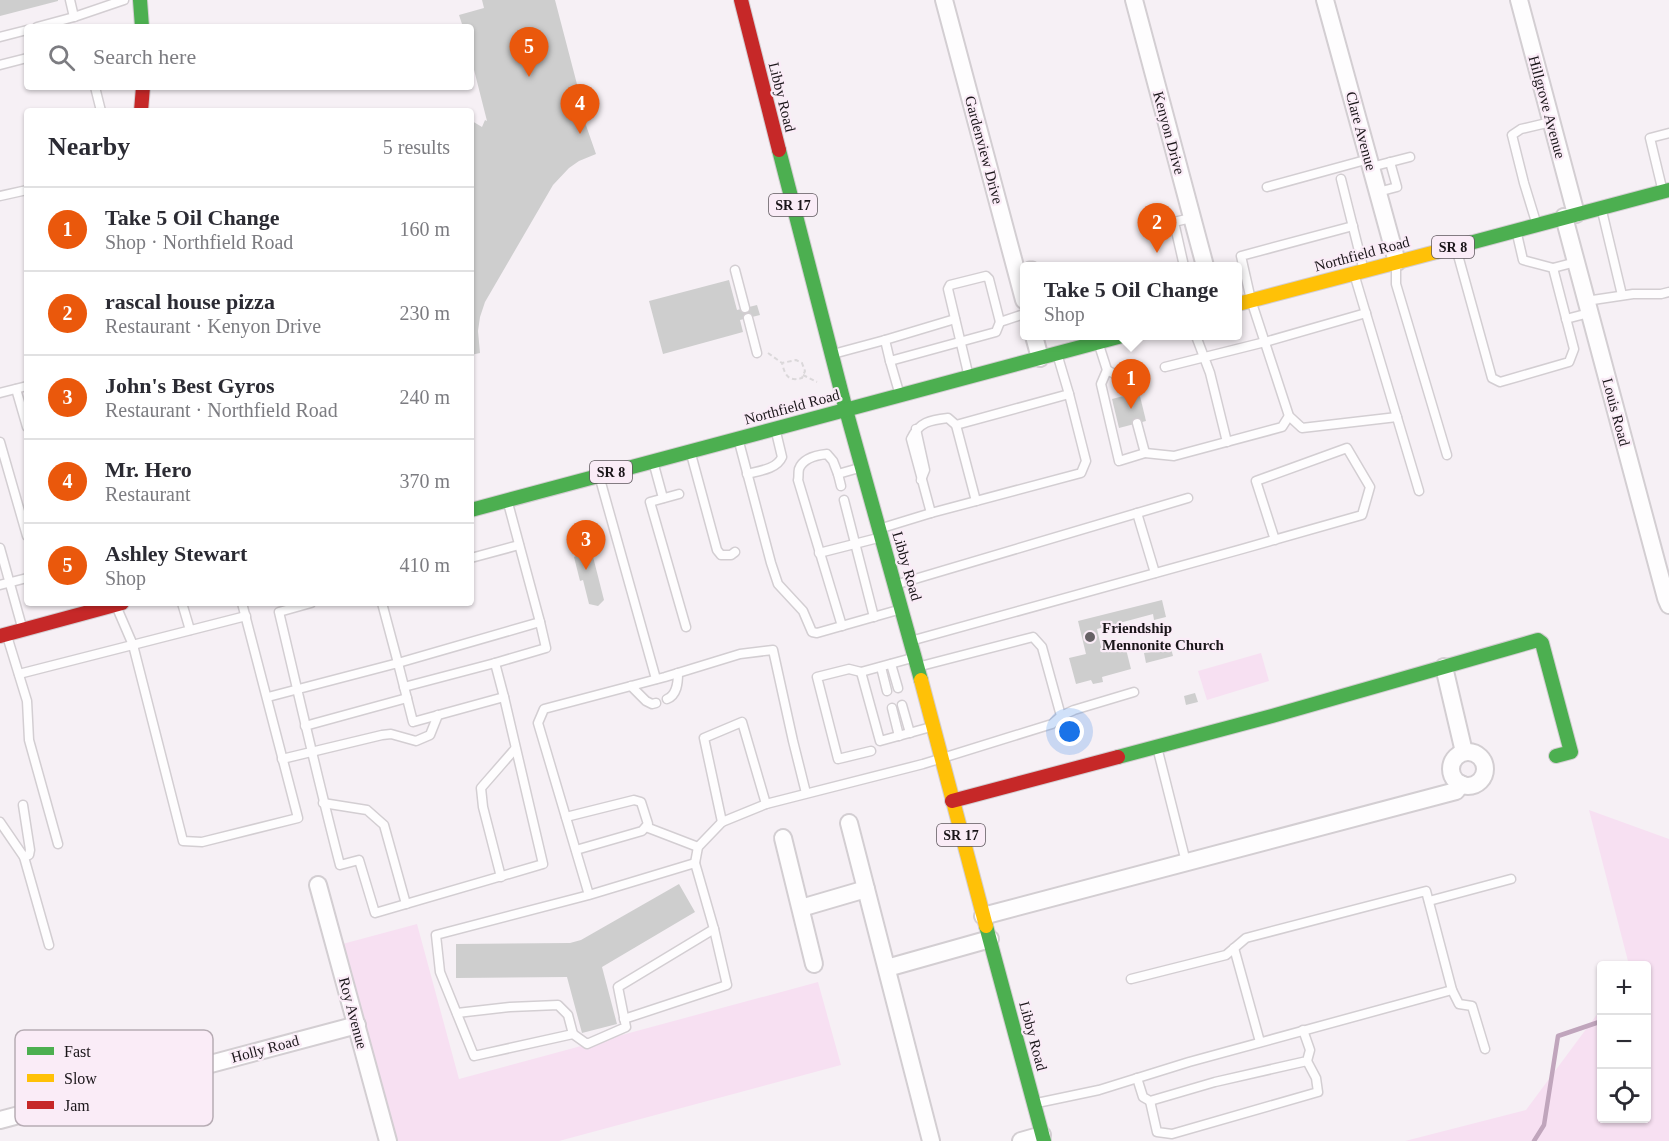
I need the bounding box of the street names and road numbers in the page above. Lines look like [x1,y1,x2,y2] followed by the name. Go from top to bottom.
[1526,54,1569,161] street label: Hillgrove Avenue
[766,60,799,134] street label: Libby Road
[1150,90,1188,177] street label: Kenyon Drive
[1343,90,1379,172] street label: Clare Avenue
[962,94,1006,206] street label: Gardenview Drive
[769,194,817,216] road number: SR 17
[1313,233,1412,274] street label: Northfield Road
[1432,236,1474,258] road number: SR 8
[1599,376,1633,448] street label: Louis Road
[743,386,842,427] street label: Northfield Road
[590,461,632,483] road number: SR 8
[889,530,925,603] street label: Libby Road
[937,824,985,846] road number: SR 17
[336,975,370,1051] street label: Roy Avenue
[1016,1000,1050,1073] street label: Libby Road
[229,1032,301,1066] street label: Holly Road

